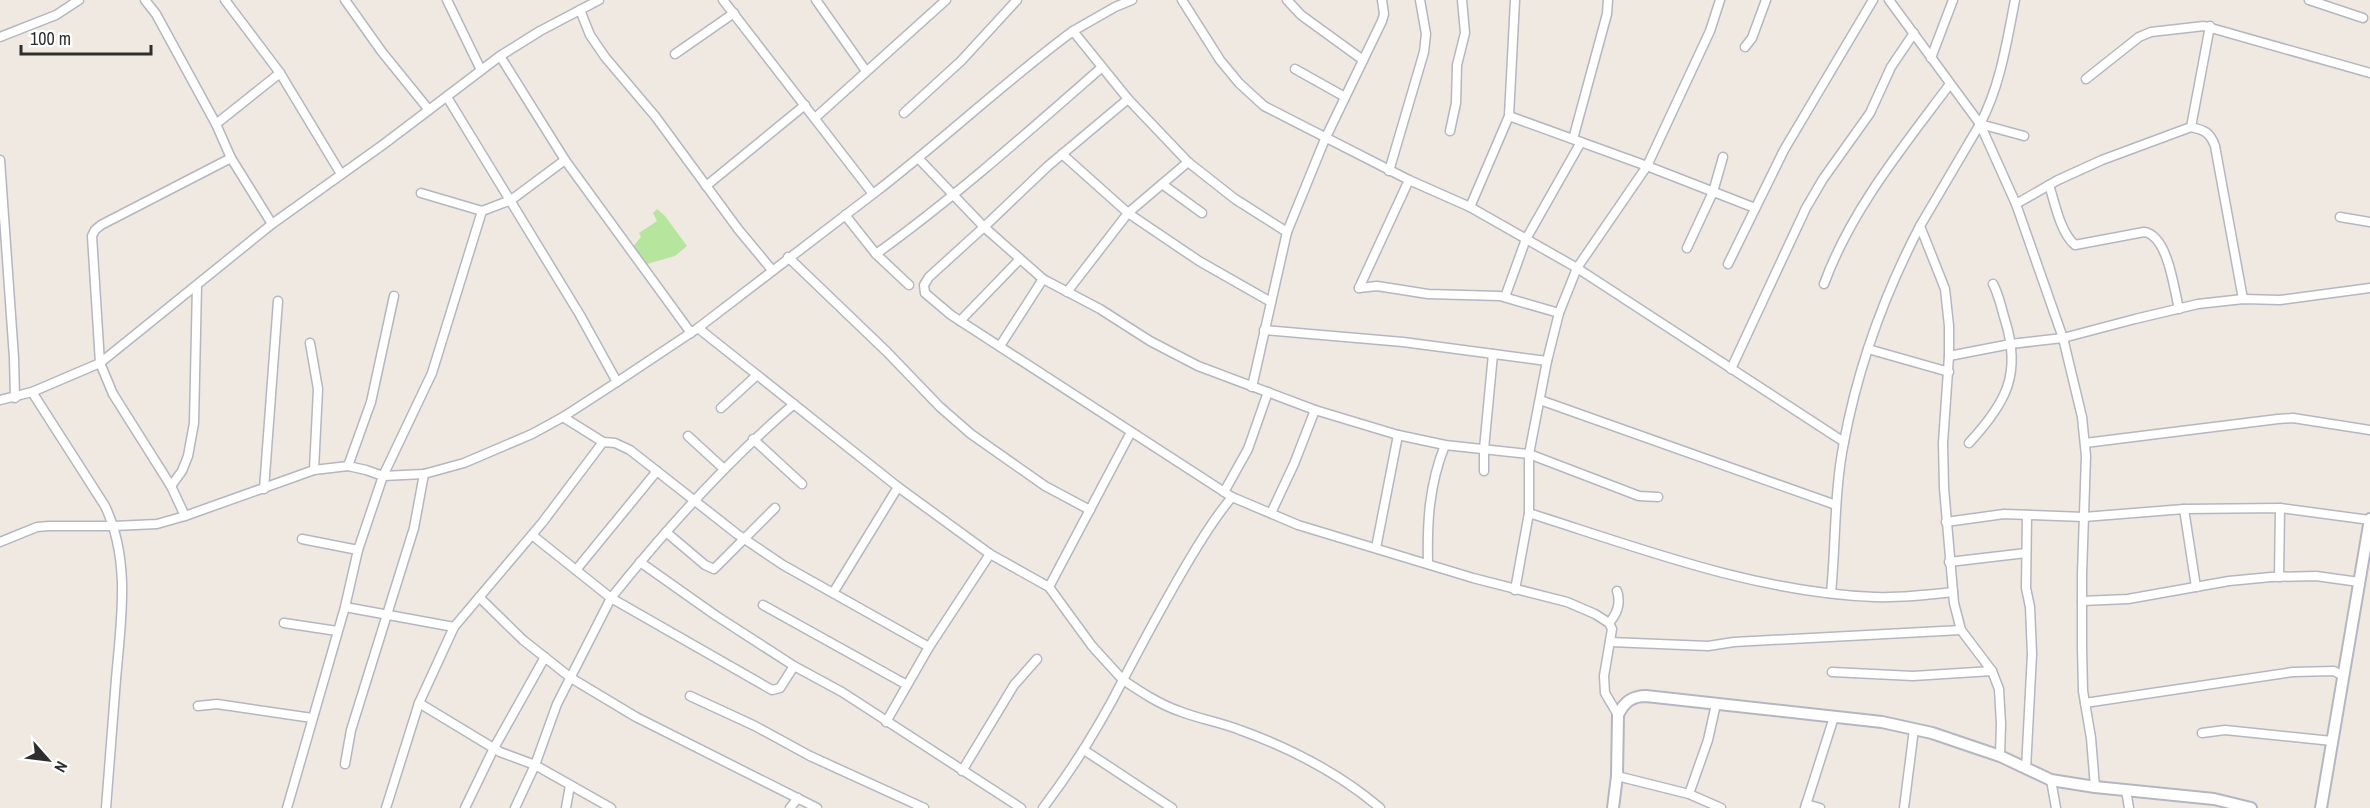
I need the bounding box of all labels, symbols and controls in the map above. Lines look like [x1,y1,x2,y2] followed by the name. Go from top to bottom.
[21,18,152,56] scale bar
[30,26,71,51] text: 100 m
[18,730,78,790] north arrow
[49,758,73,776] text: N

